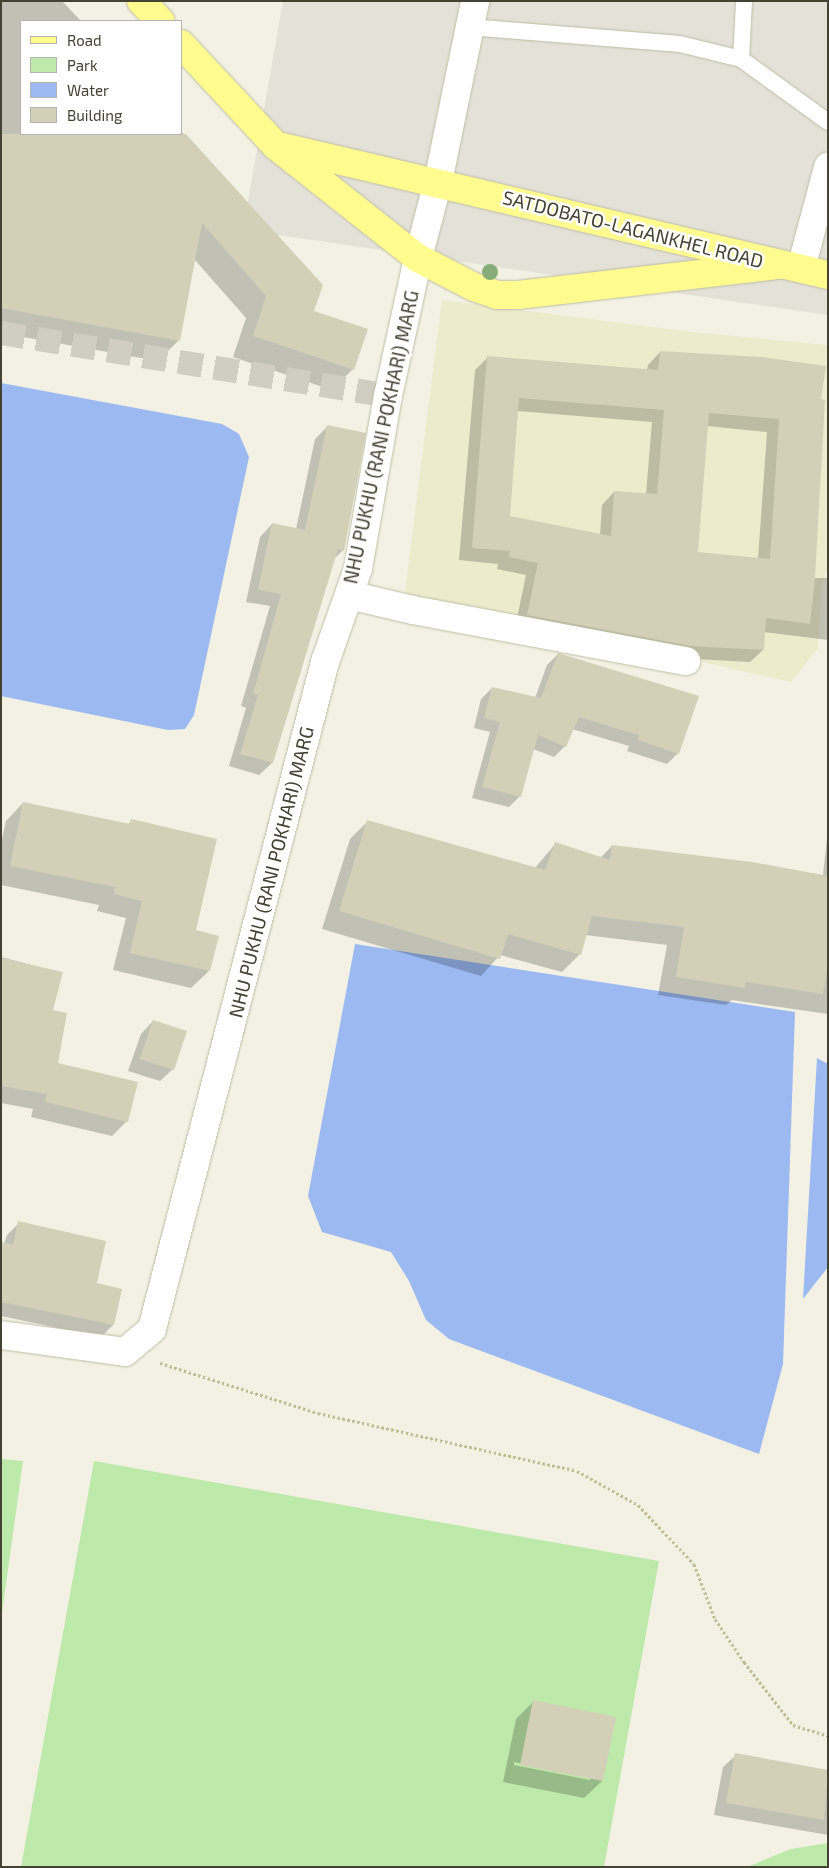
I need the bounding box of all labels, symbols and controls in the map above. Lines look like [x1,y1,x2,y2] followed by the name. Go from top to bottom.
[20,20,182,135] legend
[67,31,102,49] text: Road
[67,56,98,74] text: Park
[67,81,109,99] text: Water
[67,106,122,124] text: Building
[500,185,766,273] street label: SATDOBATO-LAGANKHEL ROAD
[339,288,423,586] street label: NHU PUKHU (RANI POKHARI) MARG
[224,724,318,1020] street label: NHU PUKHU (RANI POKHARI) MARG

